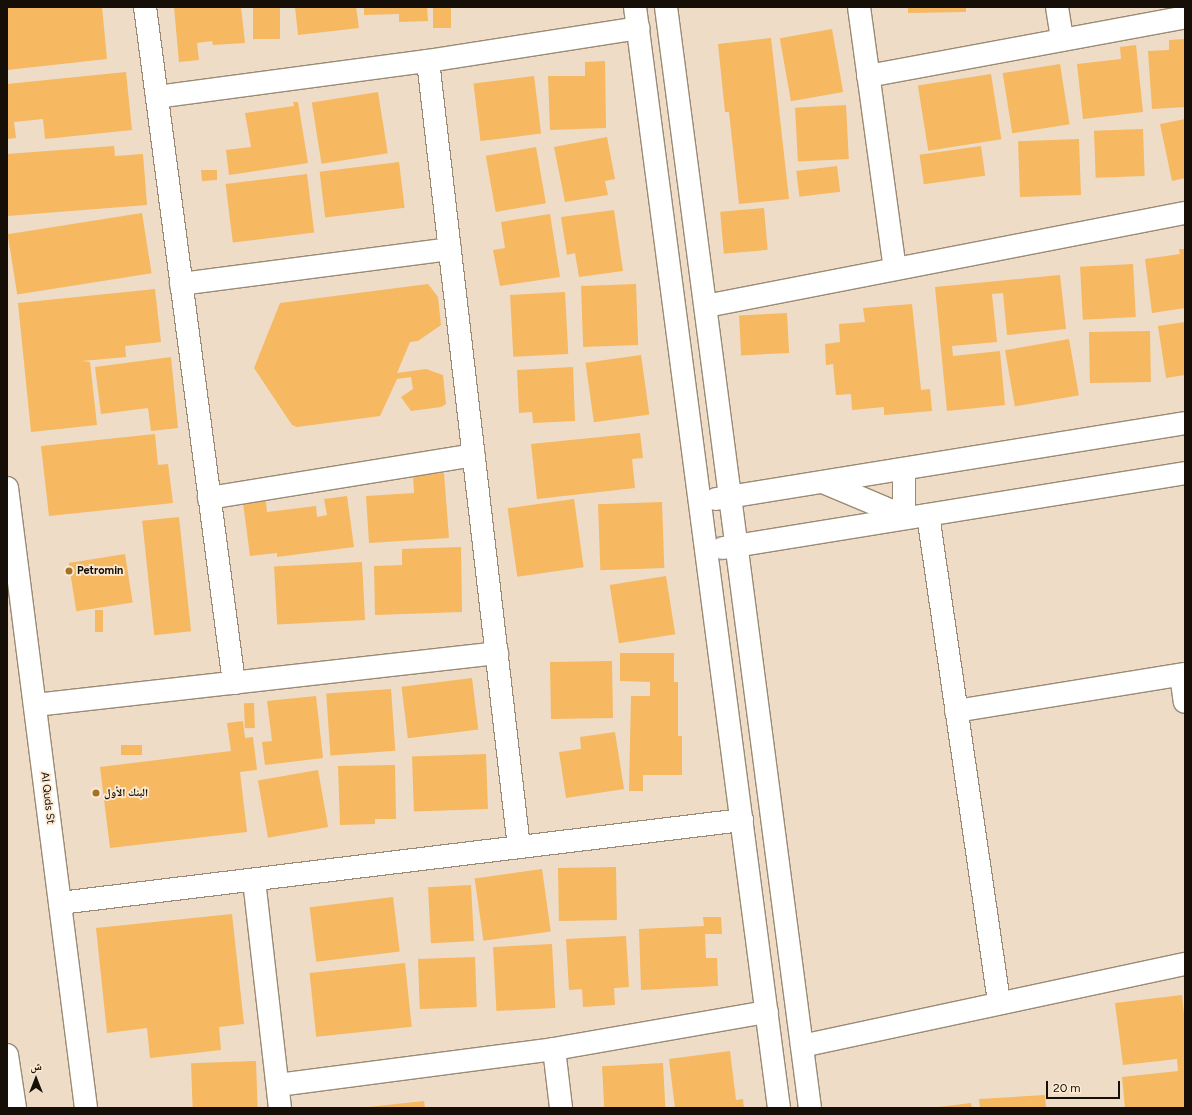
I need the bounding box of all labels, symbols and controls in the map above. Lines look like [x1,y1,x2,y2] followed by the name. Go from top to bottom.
[77,564,123,578] place label: Petromin
[64,566,74,576] marker: Petromin
[37,771,57,825] street label: Al Quds St
[104,786,148,800] place label: البنك الأول
[91,788,101,798] marker: البنك الأول
[16,1059,56,1099] north arrow
[30,1060,42,1073] text: ش
[1048,1073,1122,1099] scale bar
[1053,1081,1081,1095] text: 20 m

